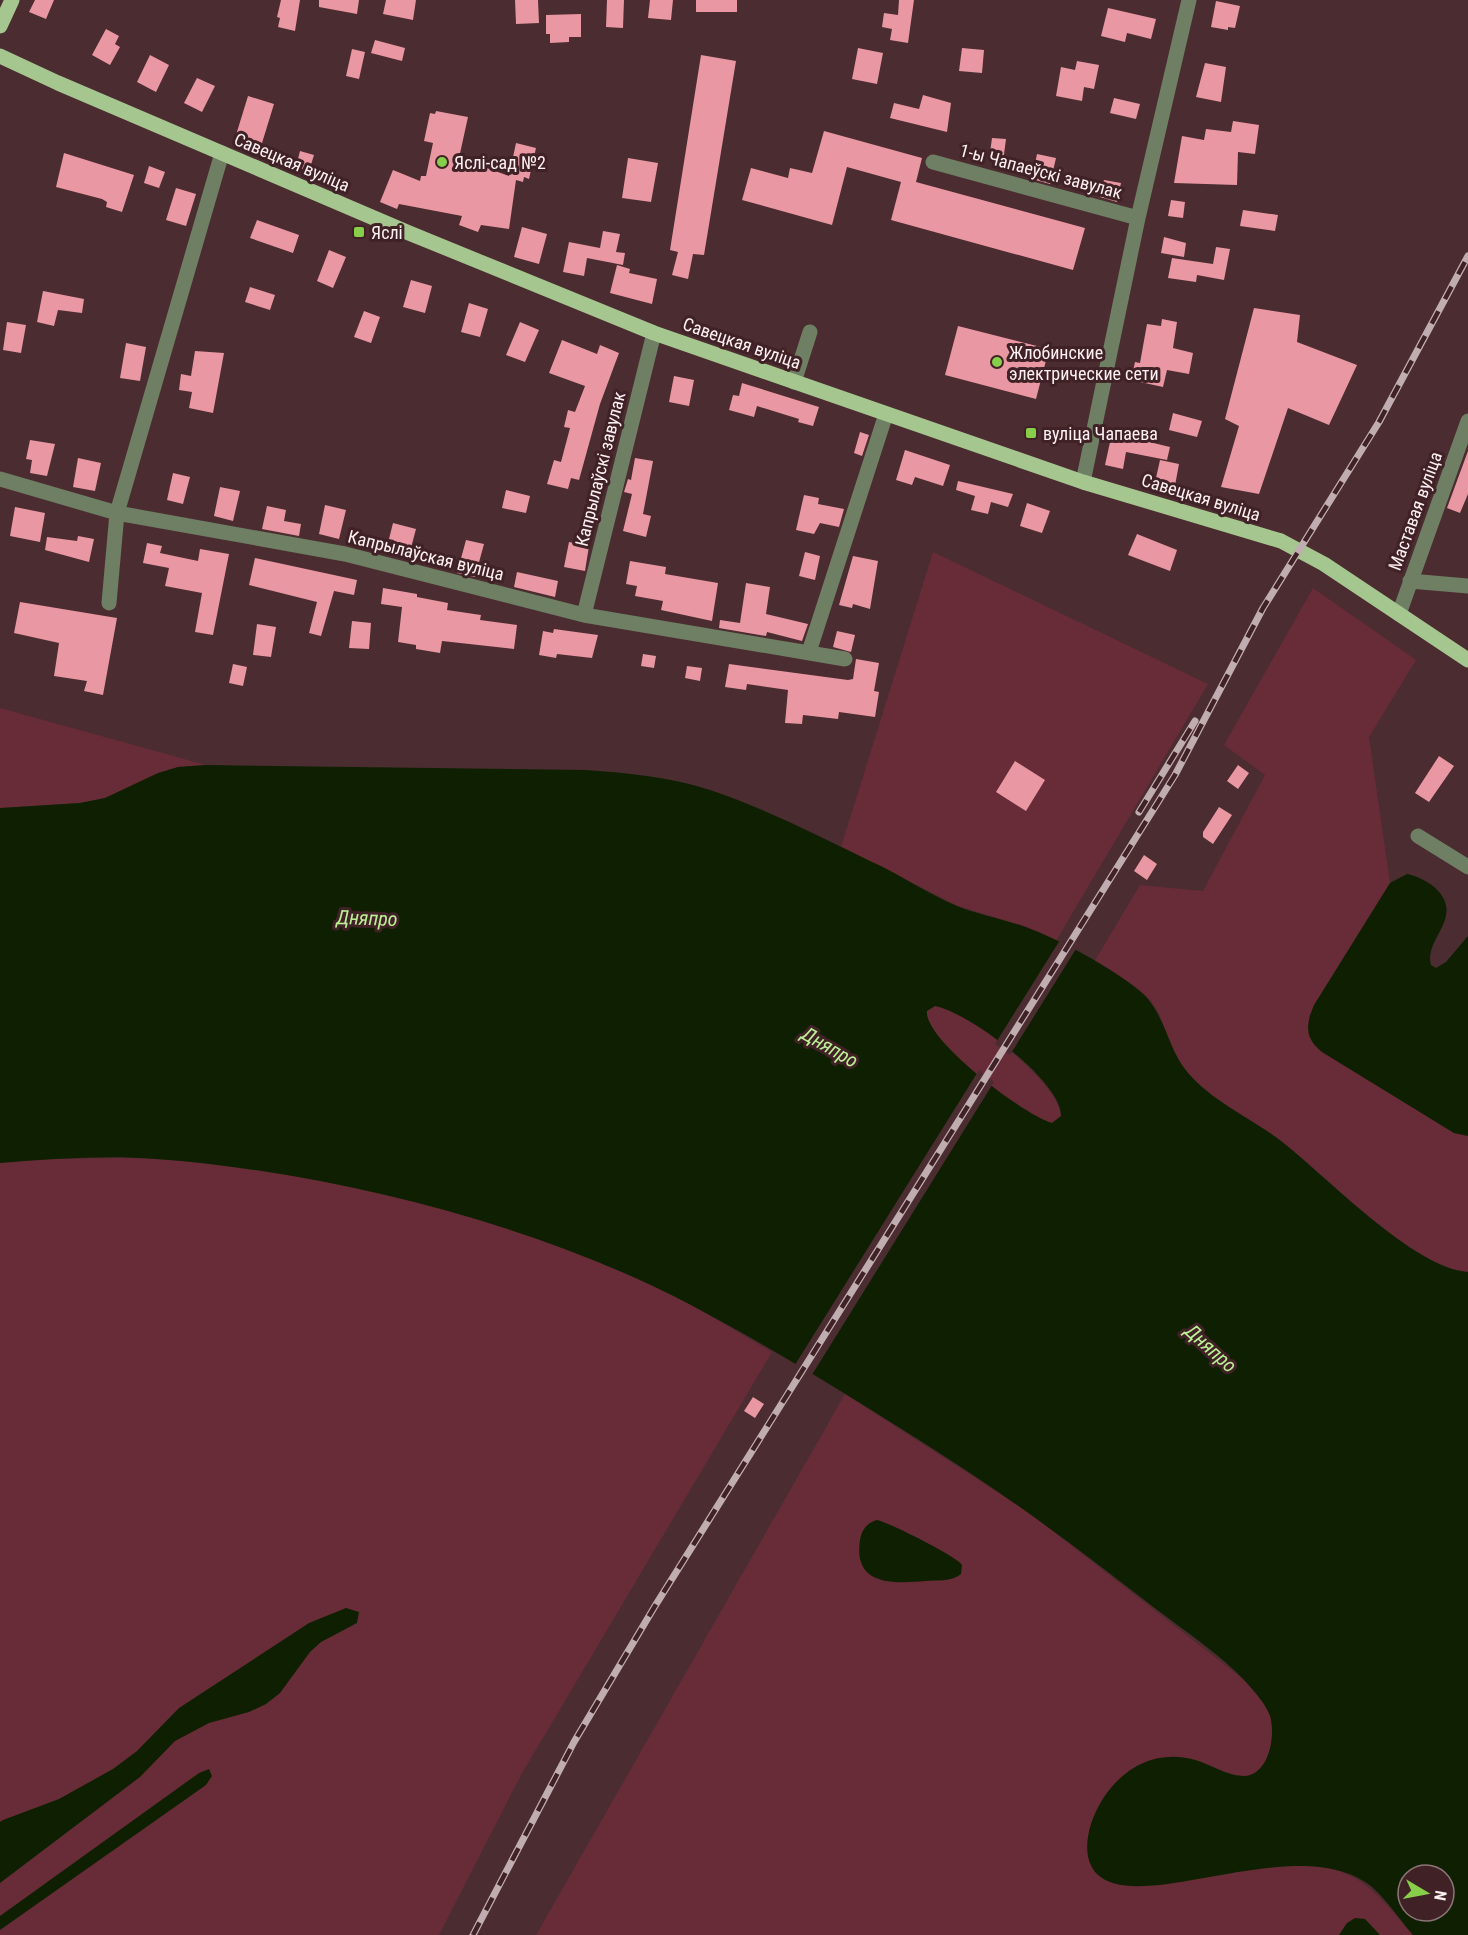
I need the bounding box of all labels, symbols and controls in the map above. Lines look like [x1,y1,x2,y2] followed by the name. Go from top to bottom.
[231,128,353,196] street label: Савецкая вуліца
[958,139,1125,203] street label: 1-ы Чапаеўскі завулак
[454,152,546,173] place label: Яслі-сад №2
[435,155,449,169] marker: Яслі-сад №2
[371,222,403,243] place label: Яслі
[352,225,366,239] marker: Яслі
[680,313,804,373] street label: Савецкая вуліца
[1009,342,1159,384] place label: Жлобинские электрические сети
[990,355,1004,369] marker: Жлобинские электрические сети
[571,389,629,548] street label: Капрылаўскі завулак
[1043,423,1158,444] place label: вуліца Чапаева
[1024,426,1038,440] marker: вуліца Чапаева
[1384,449,1446,573] street label: Маставая вуліца
[1139,469,1263,525] street label: Савецкая вуліца
[346,525,506,585] street label: Капрылаўская вуліца
[334,905,398,931] water label: Дняпро
[796,1020,863,1073] water label: Дняпро
[1179,1317,1242,1377] water label: Дняпро
[1396,1863,1456,1923] north arrow
[1430,1889,1450,1902] text: N

